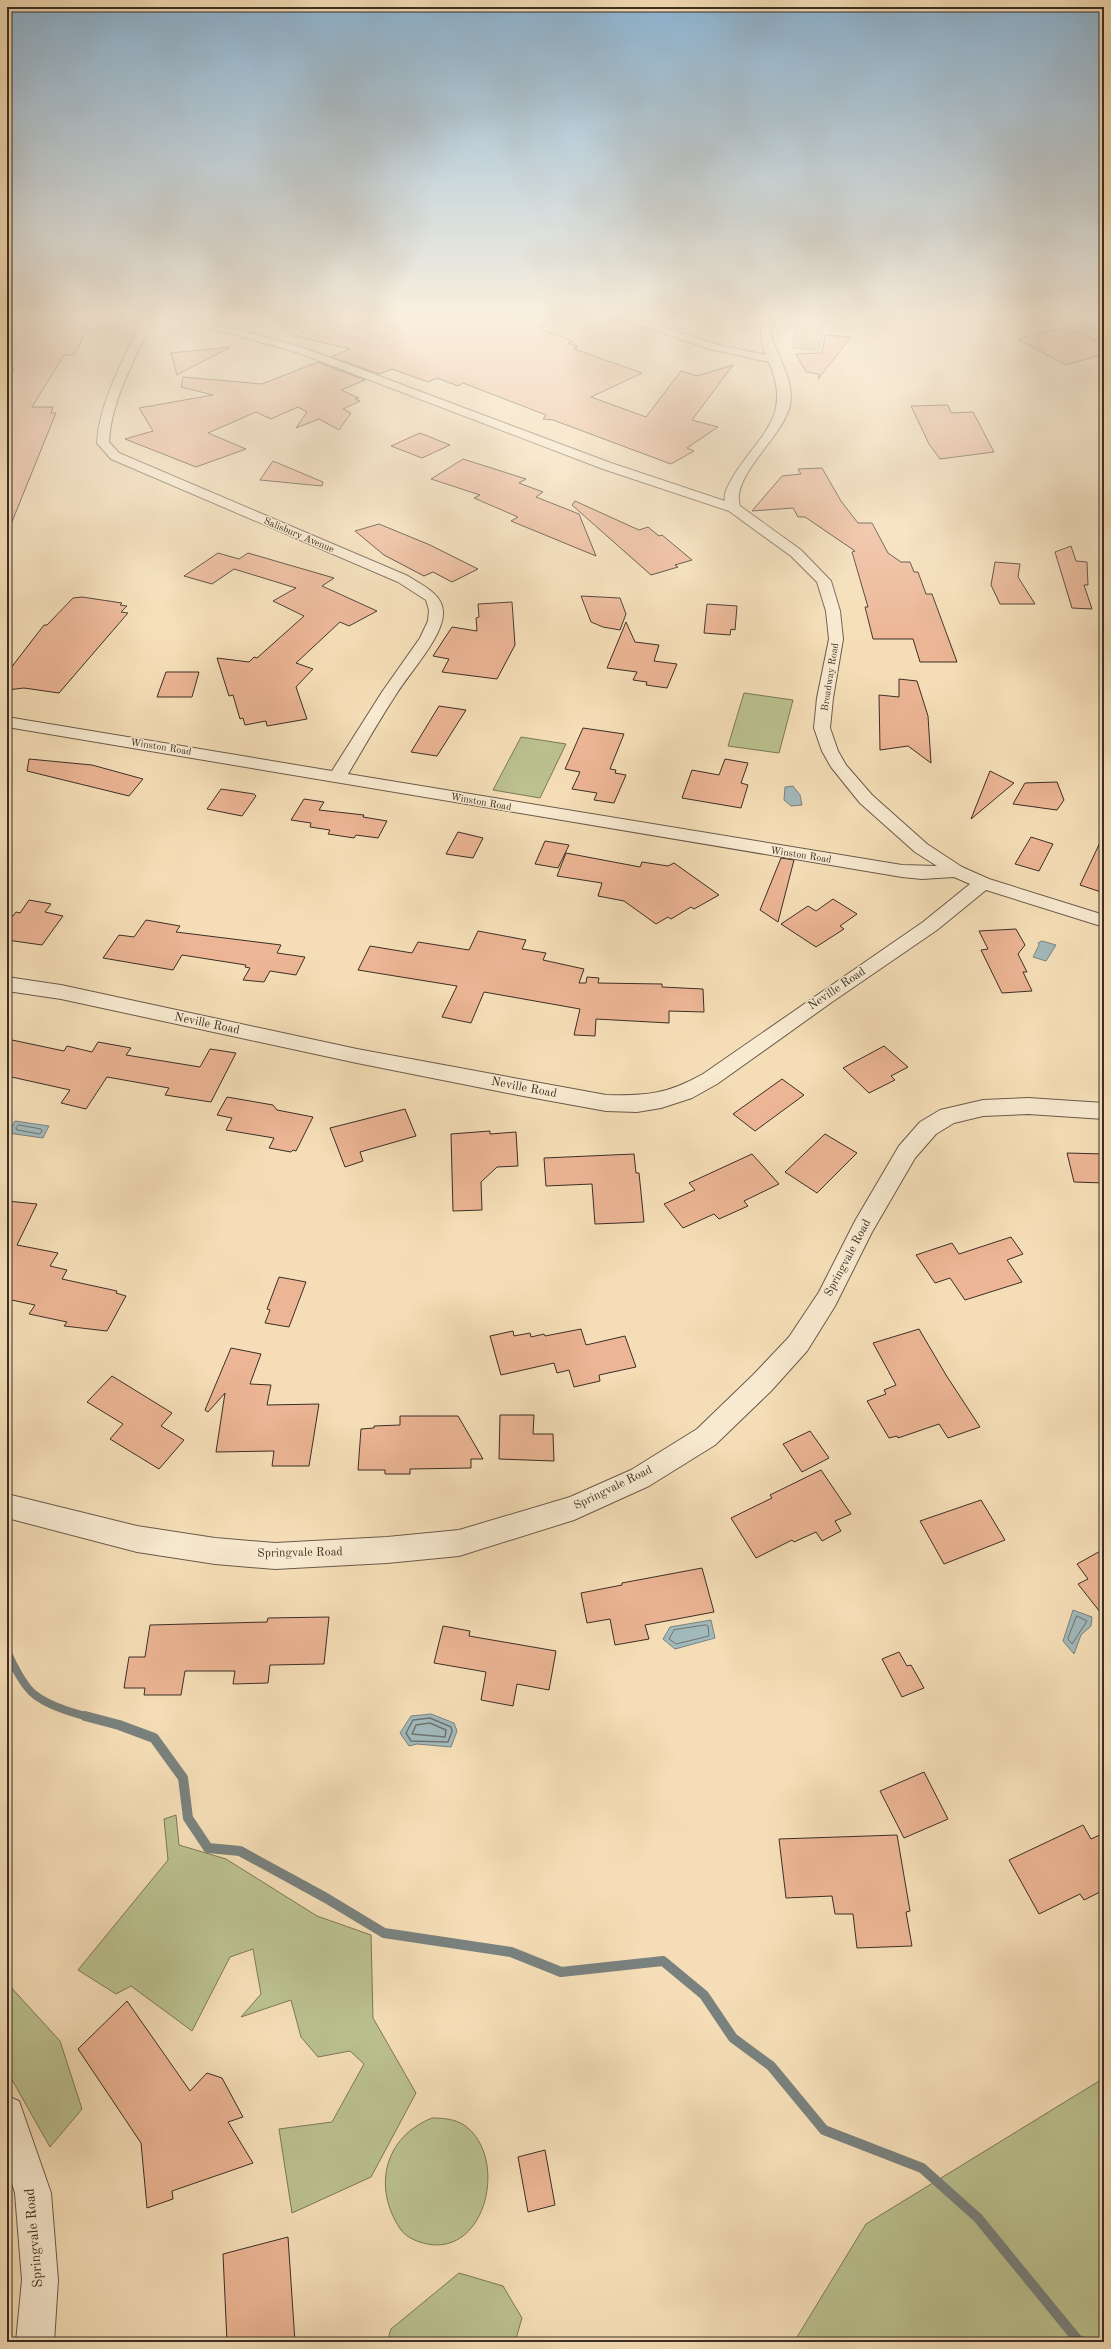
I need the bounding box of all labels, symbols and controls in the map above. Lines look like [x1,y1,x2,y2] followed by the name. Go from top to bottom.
[262,516,336,554] street label: Salisbury Avenue
[820,642,840,712] street label: Broadway Road
[130,737,192,757] street label: Winston Road
[450,792,512,812] street label: Winston Road
[770,845,832,865] street label: Winston Road
[806,965,868,1013] street label: Neville Road
[173,1011,241,1037] street label: Neville Road
[490,1076,558,1100] street label: Neville Road
[823,1217,873,1299] street label: Springvale Road
[572,1464,654,1512] street label: Springvale Road
[257,1546,343,1560] street label: Springvale Road
[23,2188,45,2288] street label: Springvale Road

